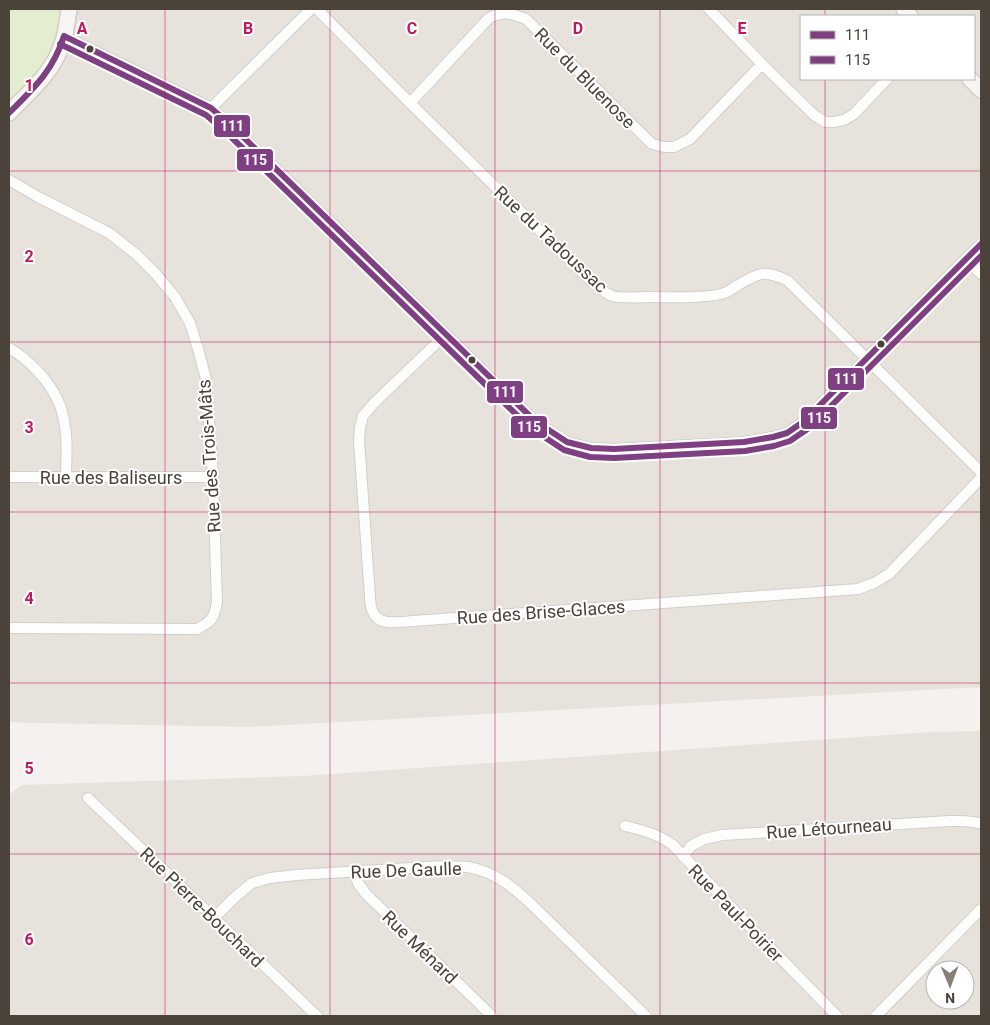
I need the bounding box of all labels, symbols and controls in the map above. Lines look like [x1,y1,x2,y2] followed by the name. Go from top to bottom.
[800,15,975,80] legend
[77,19,88,38] text: A
[243,19,253,38] text: B
[407,19,417,38] text: C
[573,19,583,38] text: D
[738,19,747,38] text: E
[530,23,640,133] street label: Rue du Bluenose
[845,26,870,44] text: 111
[85,44,95,54] unlabelled marker
[845,51,870,69] text: 115
[24,76,34,95] text: 1
[213,114,251,138] line badge: 111
[220,118,244,134] text: 111
[236,148,274,172] line badge: 115
[243,152,267,168] text: 115
[490,181,612,297] street label: Rue du Tadoussac
[24,247,34,266] text: 2
[876,339,886,349] unlabelled marker
[467,355,477,365] unlabelled marker
[827,367,865,391] line badge: 111
[834,371,858,387] text: 111
[193,379,225,533] street label: Rue des Trois-Mâts
[486,380,524,404] line badge: 111
[493,384,517,400] text: 111
[800,406,838,430] line badge: 115
[807,410,831,426] text: 115
[510,415,548,439] line badge: 115
[24,418,34,437] text: 3
[517,419,541,435] text: 115
[40,467,182,488] street label: Rue des Baliseurs
[24,589,34,608] text: 4
[456,596,626,628] street label: Rue des Brise-Glaces
[24,759,34,778] text: 5
[766,813,892,843] street label: Rue Létourneau
[136,843,268,971] street label: Rue Pierre-Bouchard
[350,858,462,882] street label: Rue De Gaulle
[684,860,788,966] street label: Rue Paul-Poirier
[378,906,462,988] street label: Rue Ménard
[24,930,34,949] text: 6
[925,960,975,1010] north arrow
[945,990,955,1006] text: N

